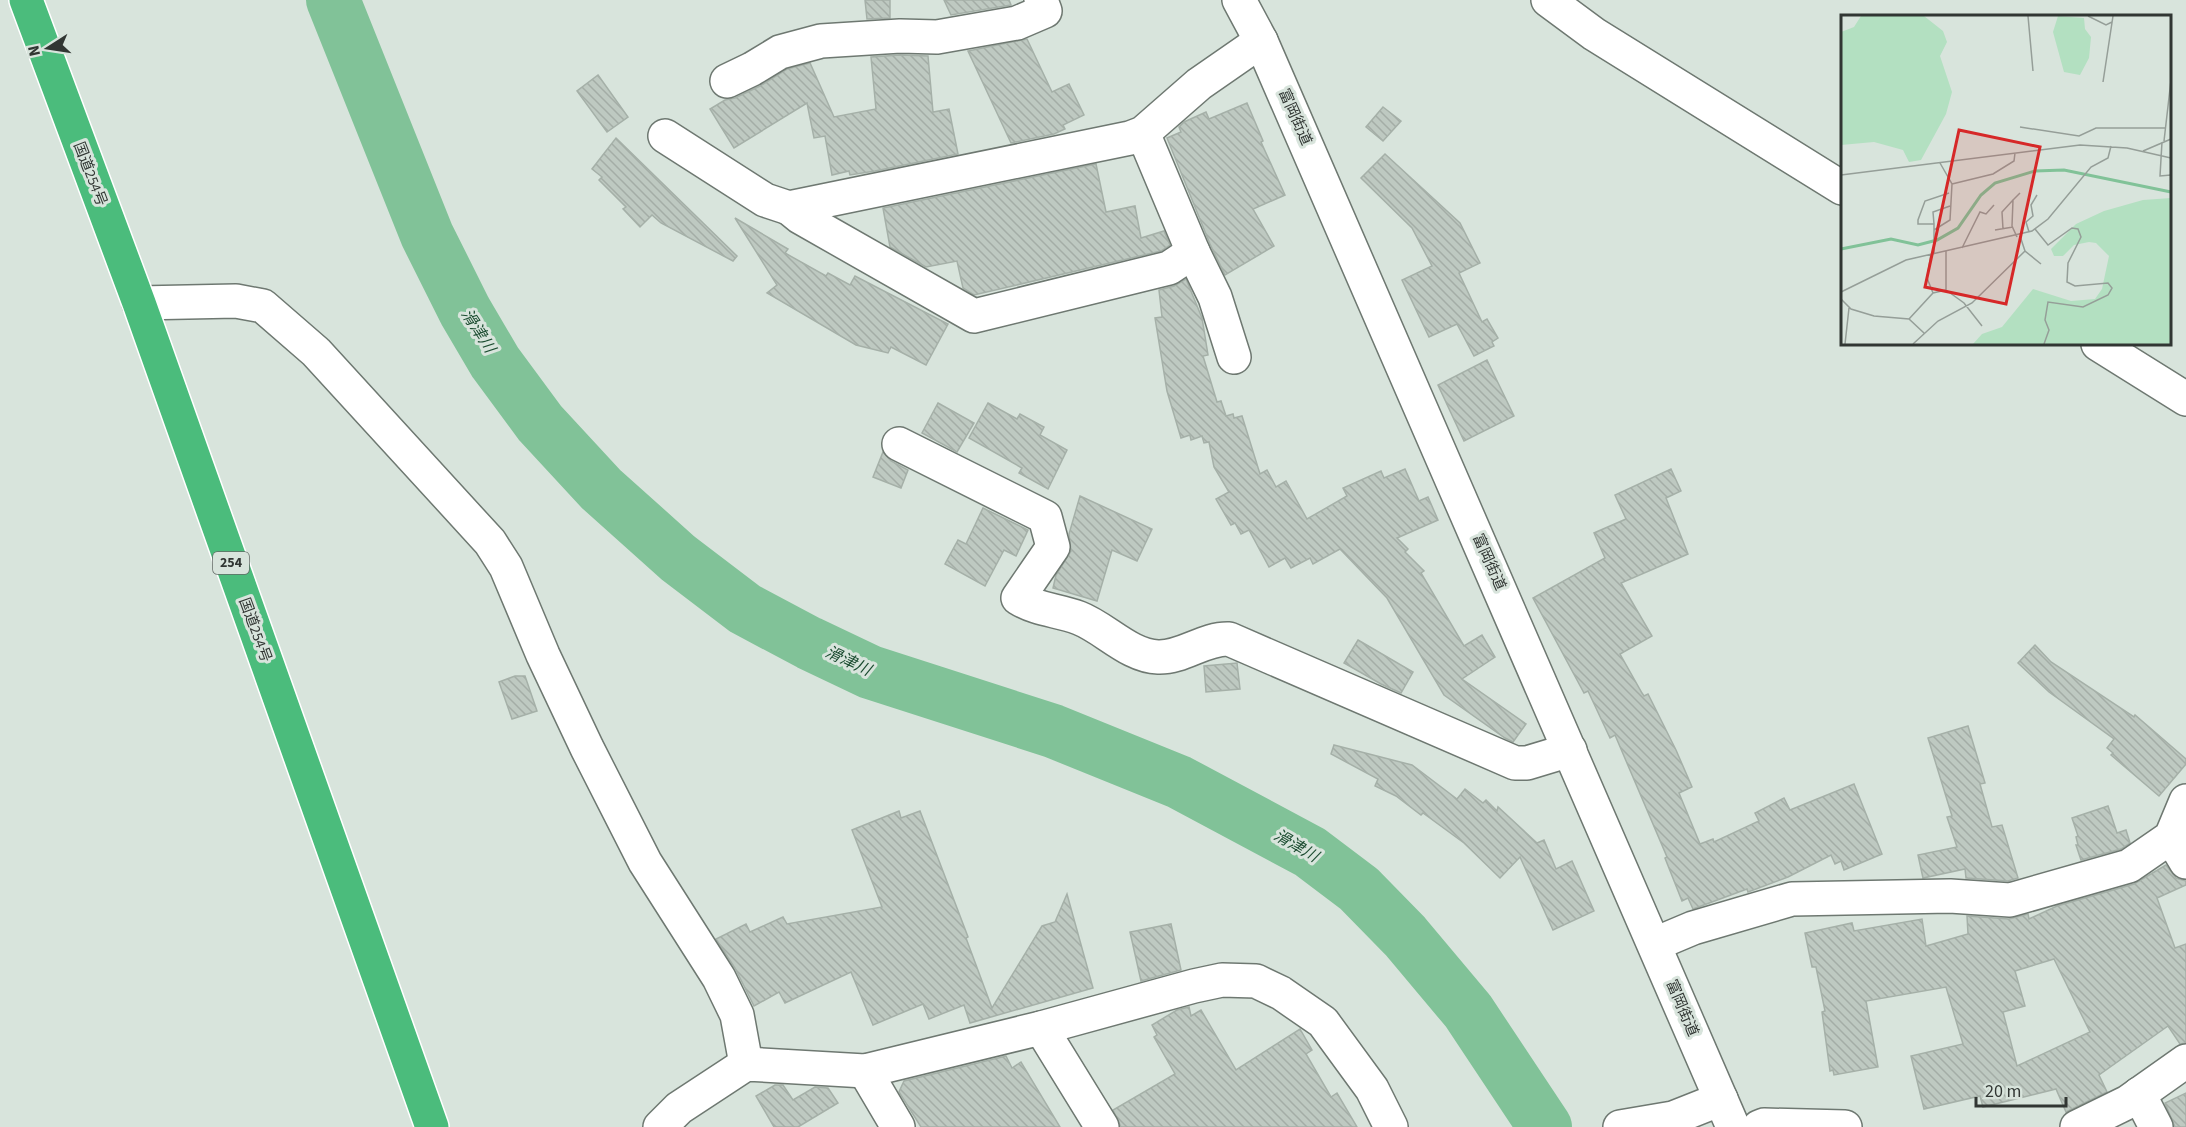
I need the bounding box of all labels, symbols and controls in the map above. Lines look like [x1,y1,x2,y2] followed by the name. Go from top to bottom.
[1841,15,2171,345] inset map
[18,18,78,78] north arrow
[22,43,46,58] text: N
[1273,85,1317,149] street label: 富岡街道
[68,139,112,209] street label: 国道254号
[456,305,501,359] water label: 滑津川
[1467,530,1511,594] street label: 富岡街道
[213,552,249,574] road number: 254
[234,595,276,665] street label: 国道254号
[822,641,876,682] water label: 滑津川
[1270,824,1324,869] water label: 滑津川
[1661,976,1703,1040] street label: 富岡街道
[1976,1070,2066,1108] scale bar
[1985,1079,2021,1104] text: 20 m

